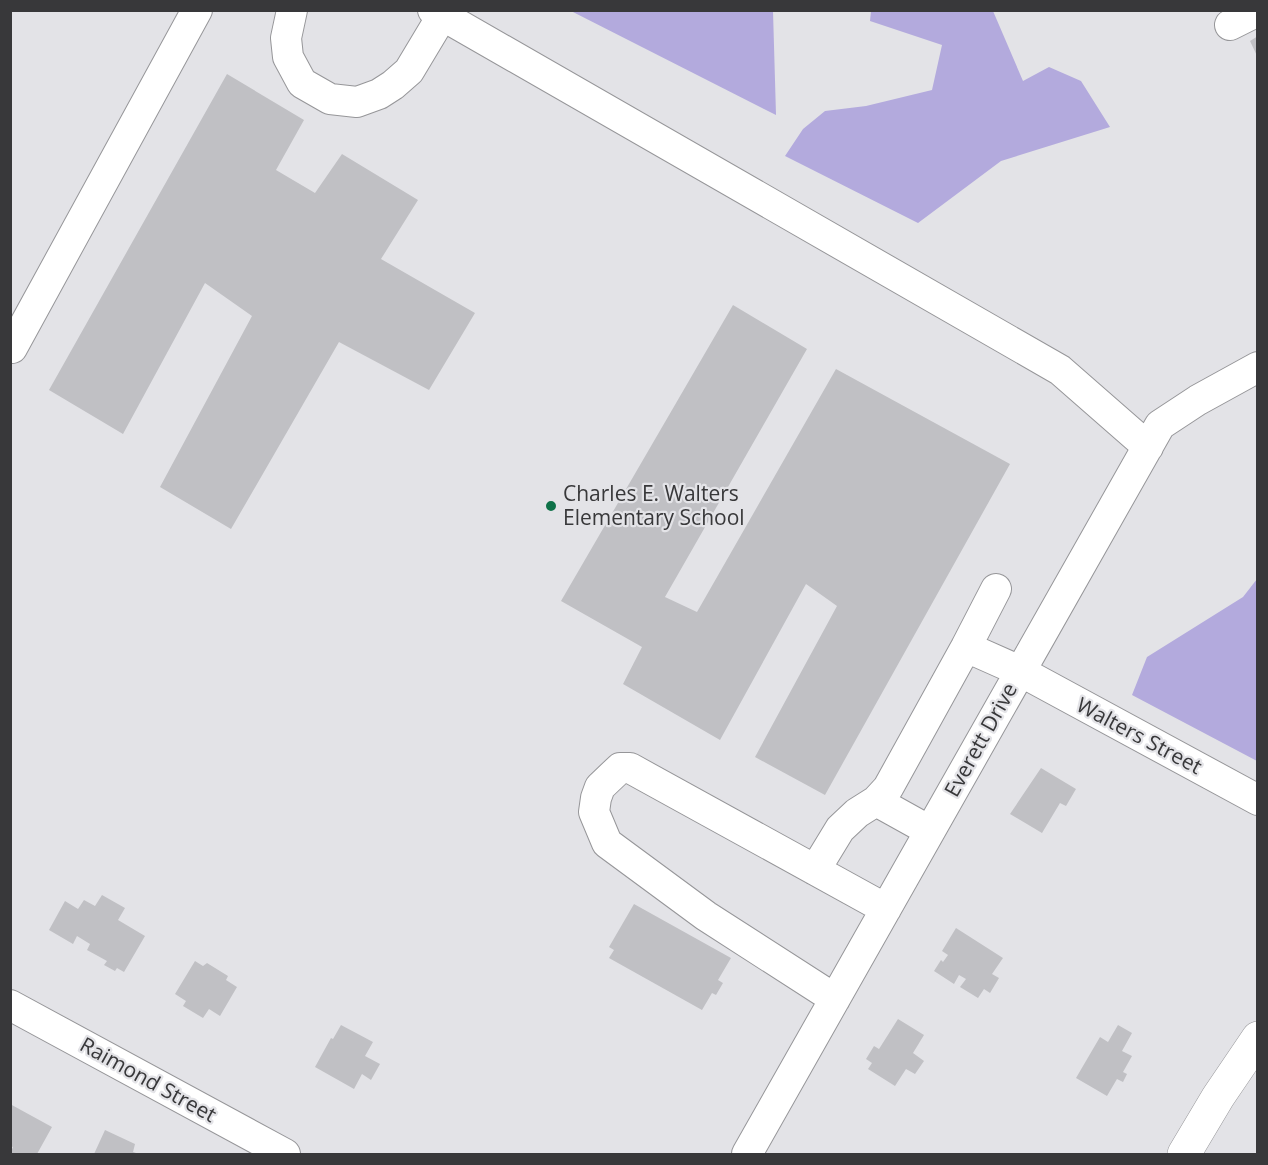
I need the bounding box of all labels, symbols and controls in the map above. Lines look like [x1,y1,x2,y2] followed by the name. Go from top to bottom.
[563,479,745,531] place label: Charles E. Walters Elementary School
[544,499,558,513] marker: Charles E. Walters Elementary School
[937,678,1023,801] street label: Everett Drive
[1072,690,1207,780] street label: Walters Street
[75,1030,222,1128] street label: Raimond Street

